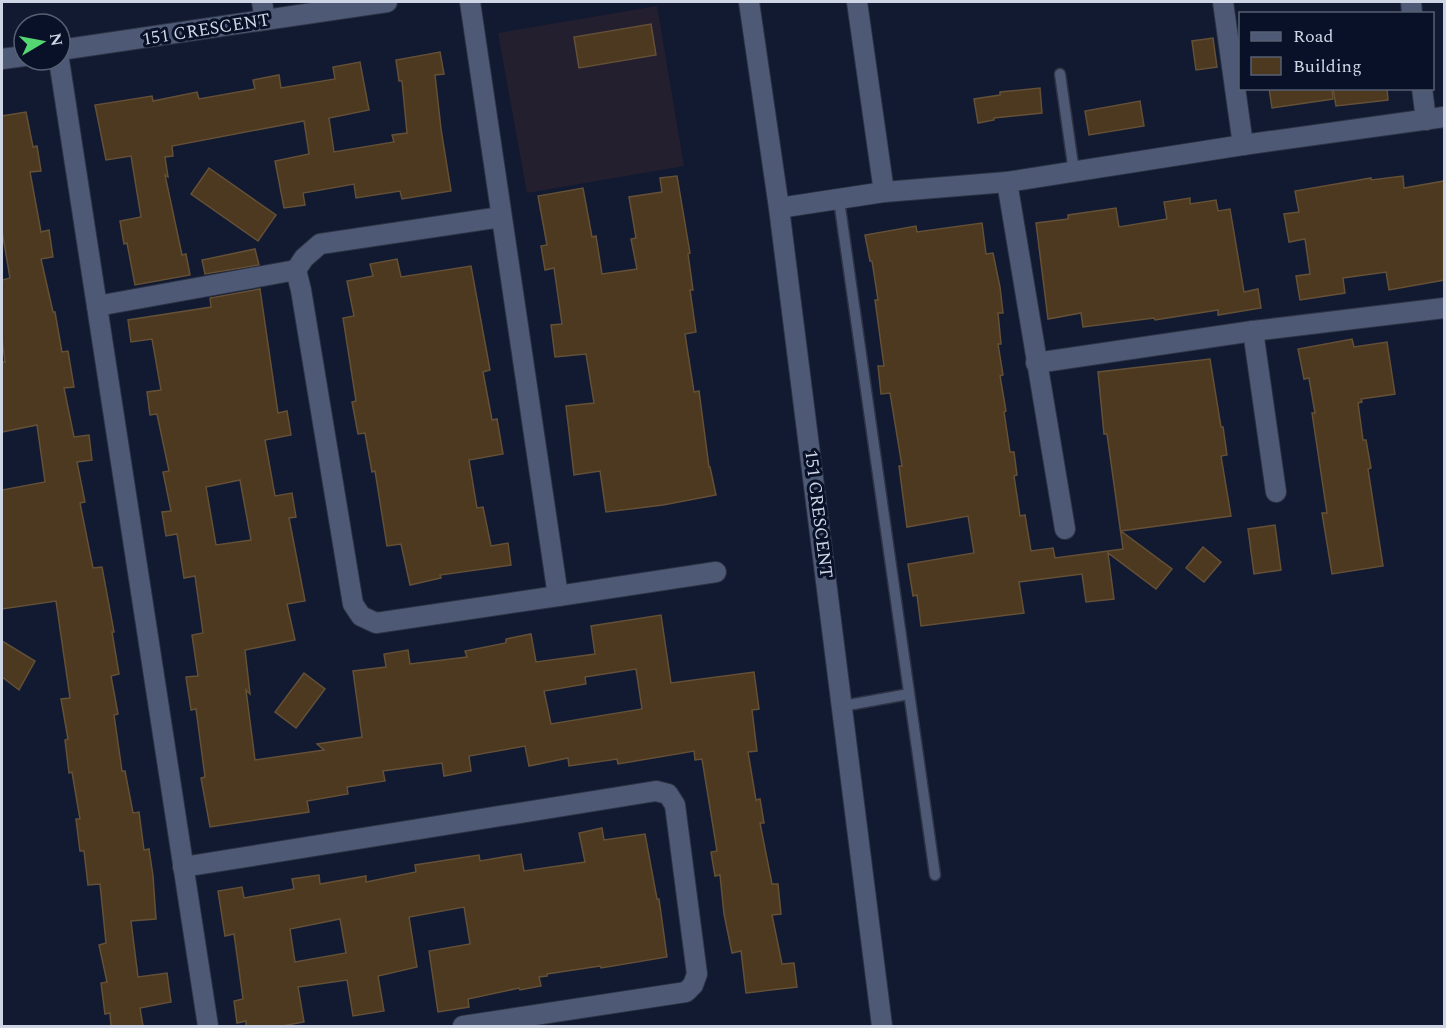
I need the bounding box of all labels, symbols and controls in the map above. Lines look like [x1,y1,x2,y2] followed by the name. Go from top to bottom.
[140,6,272,53] street label: 151 CRESCENT
[12,12,72,72] north arrow
[1239,12,1434,90] legend
[1293,23,1334,50] text: Road
[43,31,69,48] text: N
[1293,53,1362,80] text: Building
[797,448,840,580] street label: 151 CRESCENT

